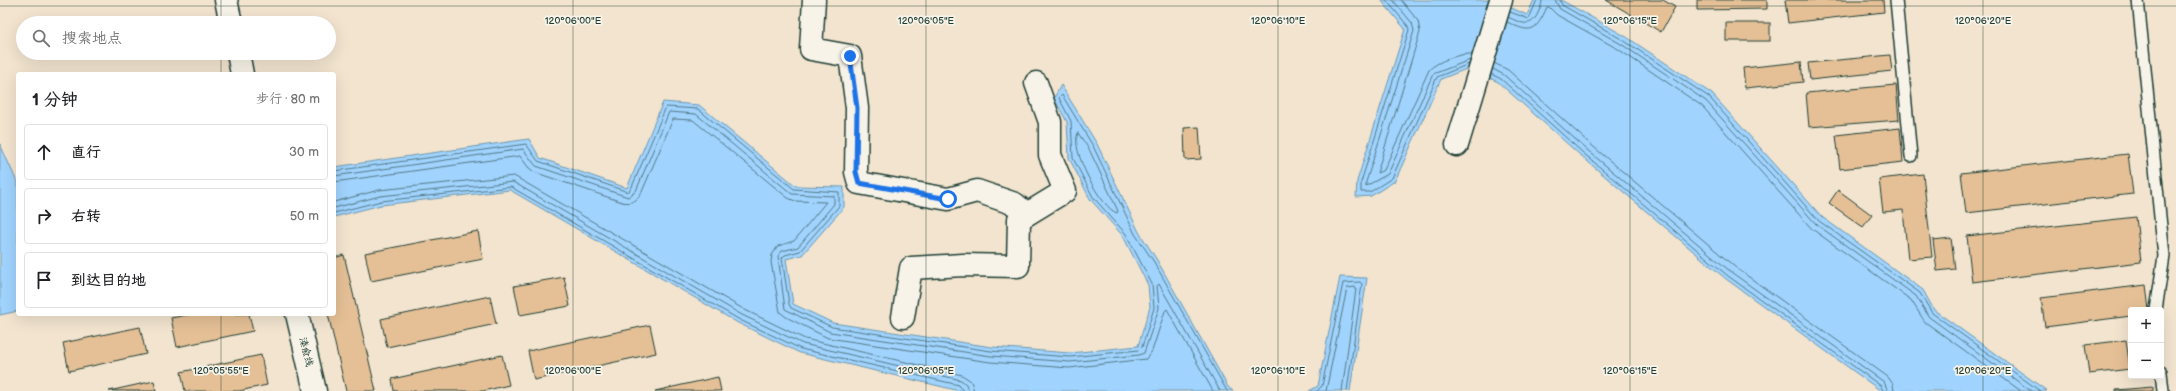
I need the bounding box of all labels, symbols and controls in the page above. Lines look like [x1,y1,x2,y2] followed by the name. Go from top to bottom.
[545,15,602,27] text: 120°06'00"E
[898,15,955,27] text: 120°06'05"E
[1251,15,1306,27] text: 120°06'10"E
[1603,15,1658,27] text: 120°06'15"E
[1955,15,2012,27] text: 120°06'20"E
[16,16,336,60] search box
[30,27,52,49] icon: search
[62,29,122,48] text: 搜索地点
[841,47,859,65] route end
[32,90,78,110] text: 1 分钟
[256,91,320,107] text: 步行 · 80 m
[33,141,55,163] icon: ahead
[71,143,101,162] text: 直行
[289,144,319,160] text: 30 m
[939,190,957,208] route start
[33,205,55,227] icon: right
[71,207,101,226] text: 右转
[290,208,319,224] text: 50 m
[33,269,55,291] icon: arrive
[71,271,146,290] text: 到达目的地
[2128,307,2164,379] map controls
[2128,307,2164,343] button: +
[297,336,315,368] street label: 溱俞线
[2128,343,2164,379] button: −
[193,365,249,377] text: 120°05'55"E
[545,365,602,377] text: 120°06'00"E
[898,365,955,377] text: 120°06'05"E
[1251,365,1306,377] text: 120°06'10"E
[1603,365,1658,377] text: 120°06'15"E
[1955,365,2012,377] text: 120°06'20"E

